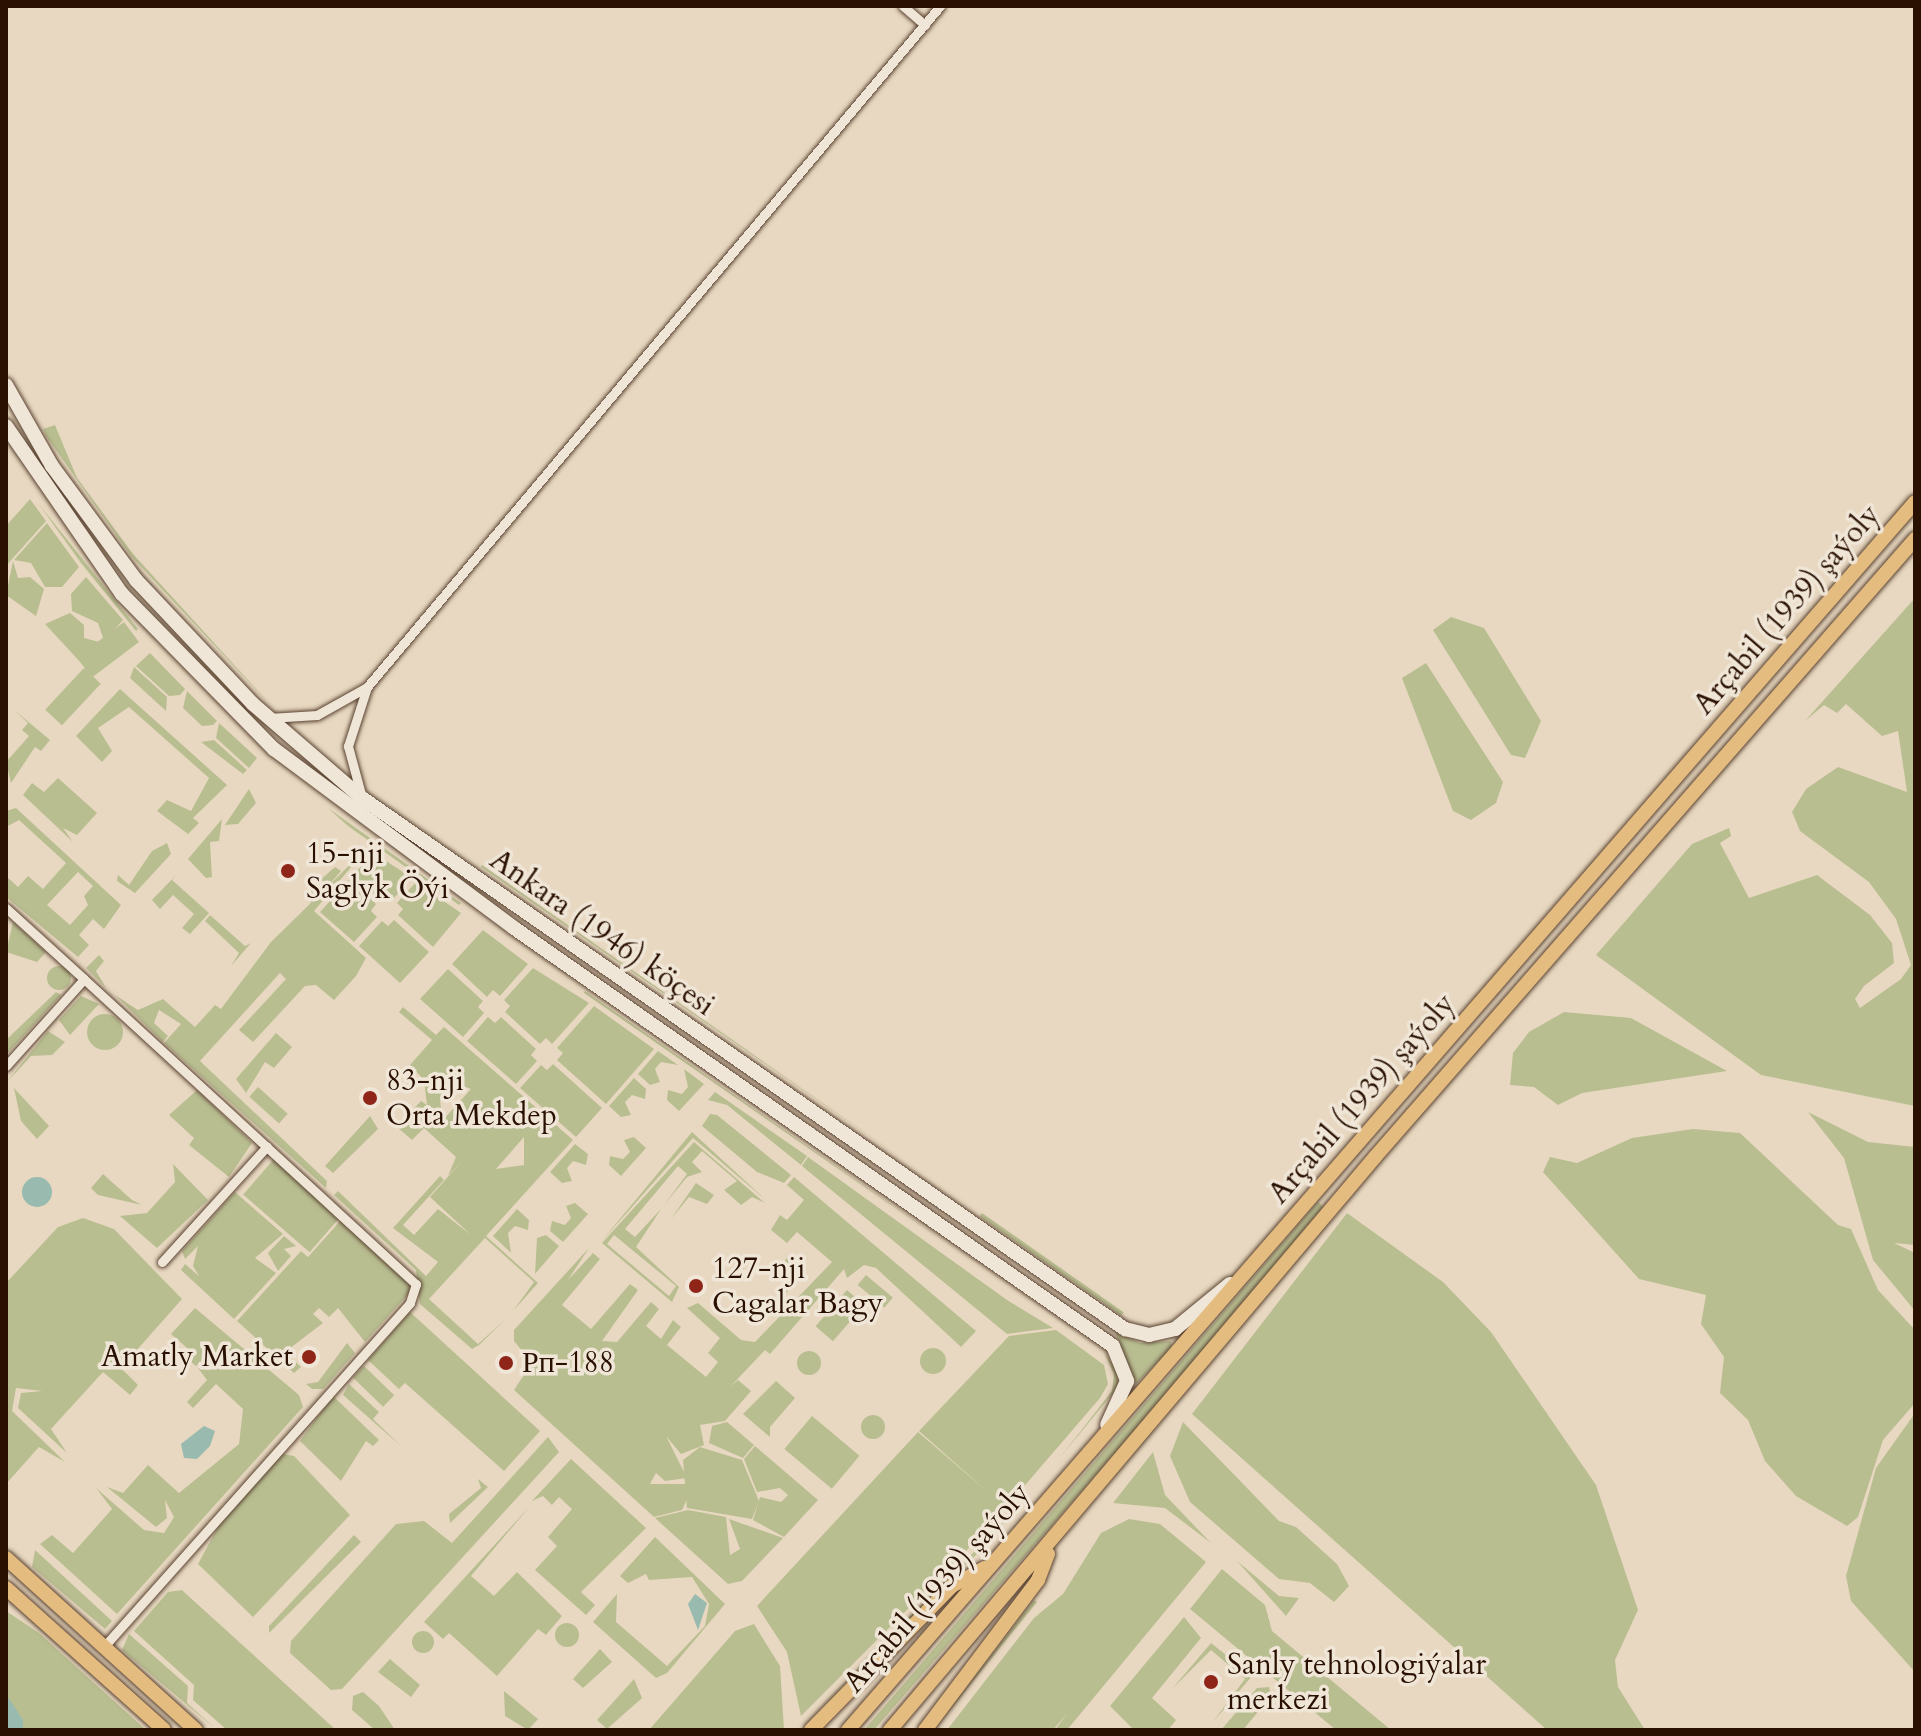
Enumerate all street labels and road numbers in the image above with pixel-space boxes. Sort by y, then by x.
street label: Arçabil (1939) şaýoly [1686,498,1888,722]
street label: Ankara (1946) köçesi [483,842,721,1024]
street label: Arçabil (1939) şaýoly [1261,987,1463,1211]
street label: Arçabil (1939) şaýoly [836,1476,1038,1700]

